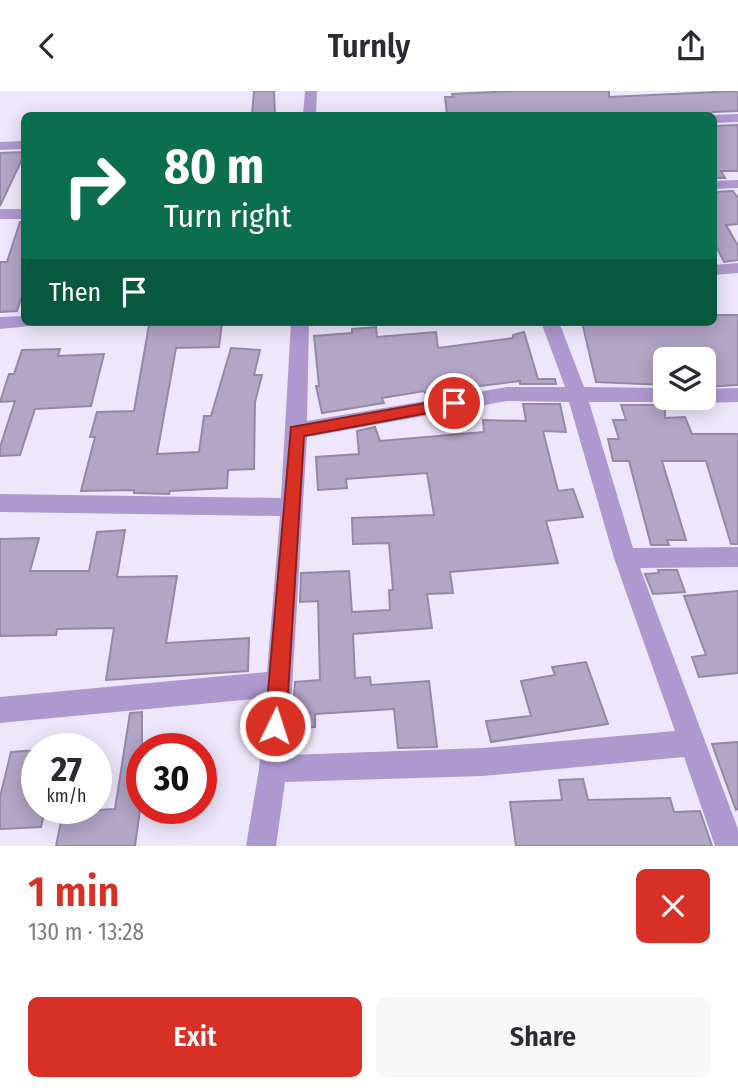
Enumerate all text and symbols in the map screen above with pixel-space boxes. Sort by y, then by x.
icon: back [28,27,66,65]
text: Turnly [328,27,410,65]
icon: share [672,27,710,65]
text: 80 m [164,137,264,196]
icon: right [49,140,140,231]
text: Turn right [164,197,291,235]
icon: arrive [115,273,153,311]
text: Then [49,277,101,308]
map controls [653,347,716,410]
button: layers [653,347,716,410]
pin [424,373,484,433]
icon: arrive [435,384,473,422]
position arrow [238,689,312,763]
speed limit sign: 30 [126,733,217,824]
text: 27 [51,748,82,790]
text: km/h [46,785,87,807]
text: 1 min [28,867,119,917]
button: close [636,869,710,943]
text: 130 m · 13:28 [28,918,144,946]
button: Exit [28,997,362,1077]
button: Share [376,997,710,1077]

